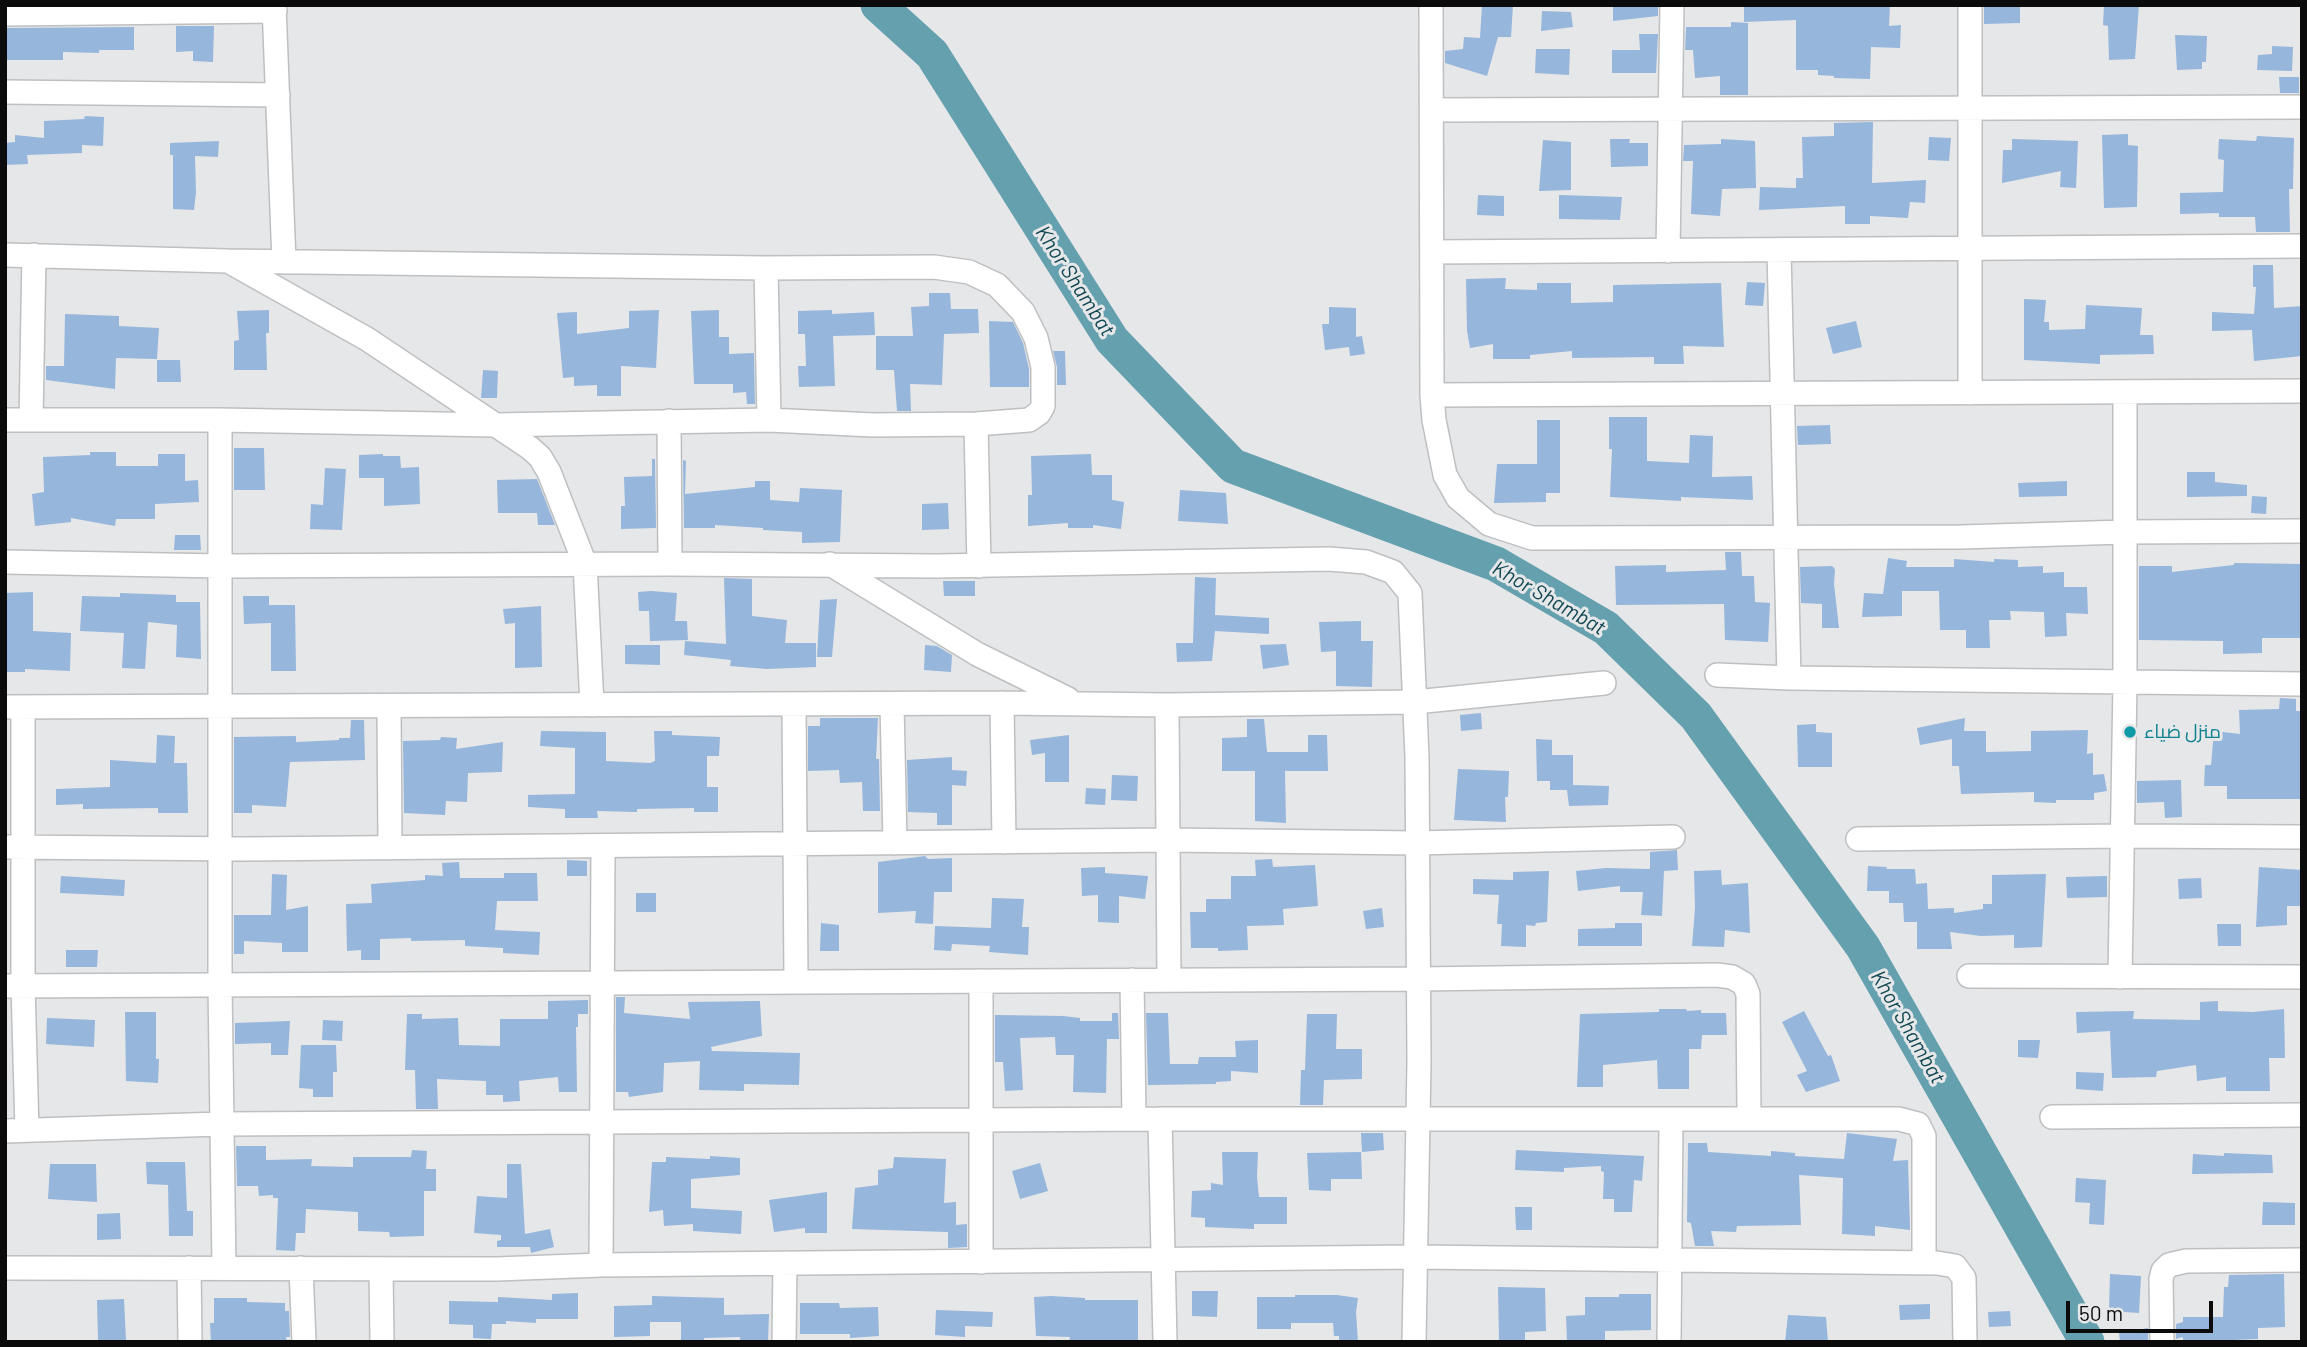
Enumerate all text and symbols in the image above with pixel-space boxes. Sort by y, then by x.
water label: Khor Shambat [1030,221,1120,341]
water label: Khor Shambat [1488,556,1610,640]
place label: منزل ضياء [2144,721,2221,743]
marker: منزل ضياء [2122,724,2138,740]
water label: Khor Shambat [1866,966,1950,1088]
scale bar [2069,1288,2216,1332]
text: 50 m [2079,1300,2123,1325]

